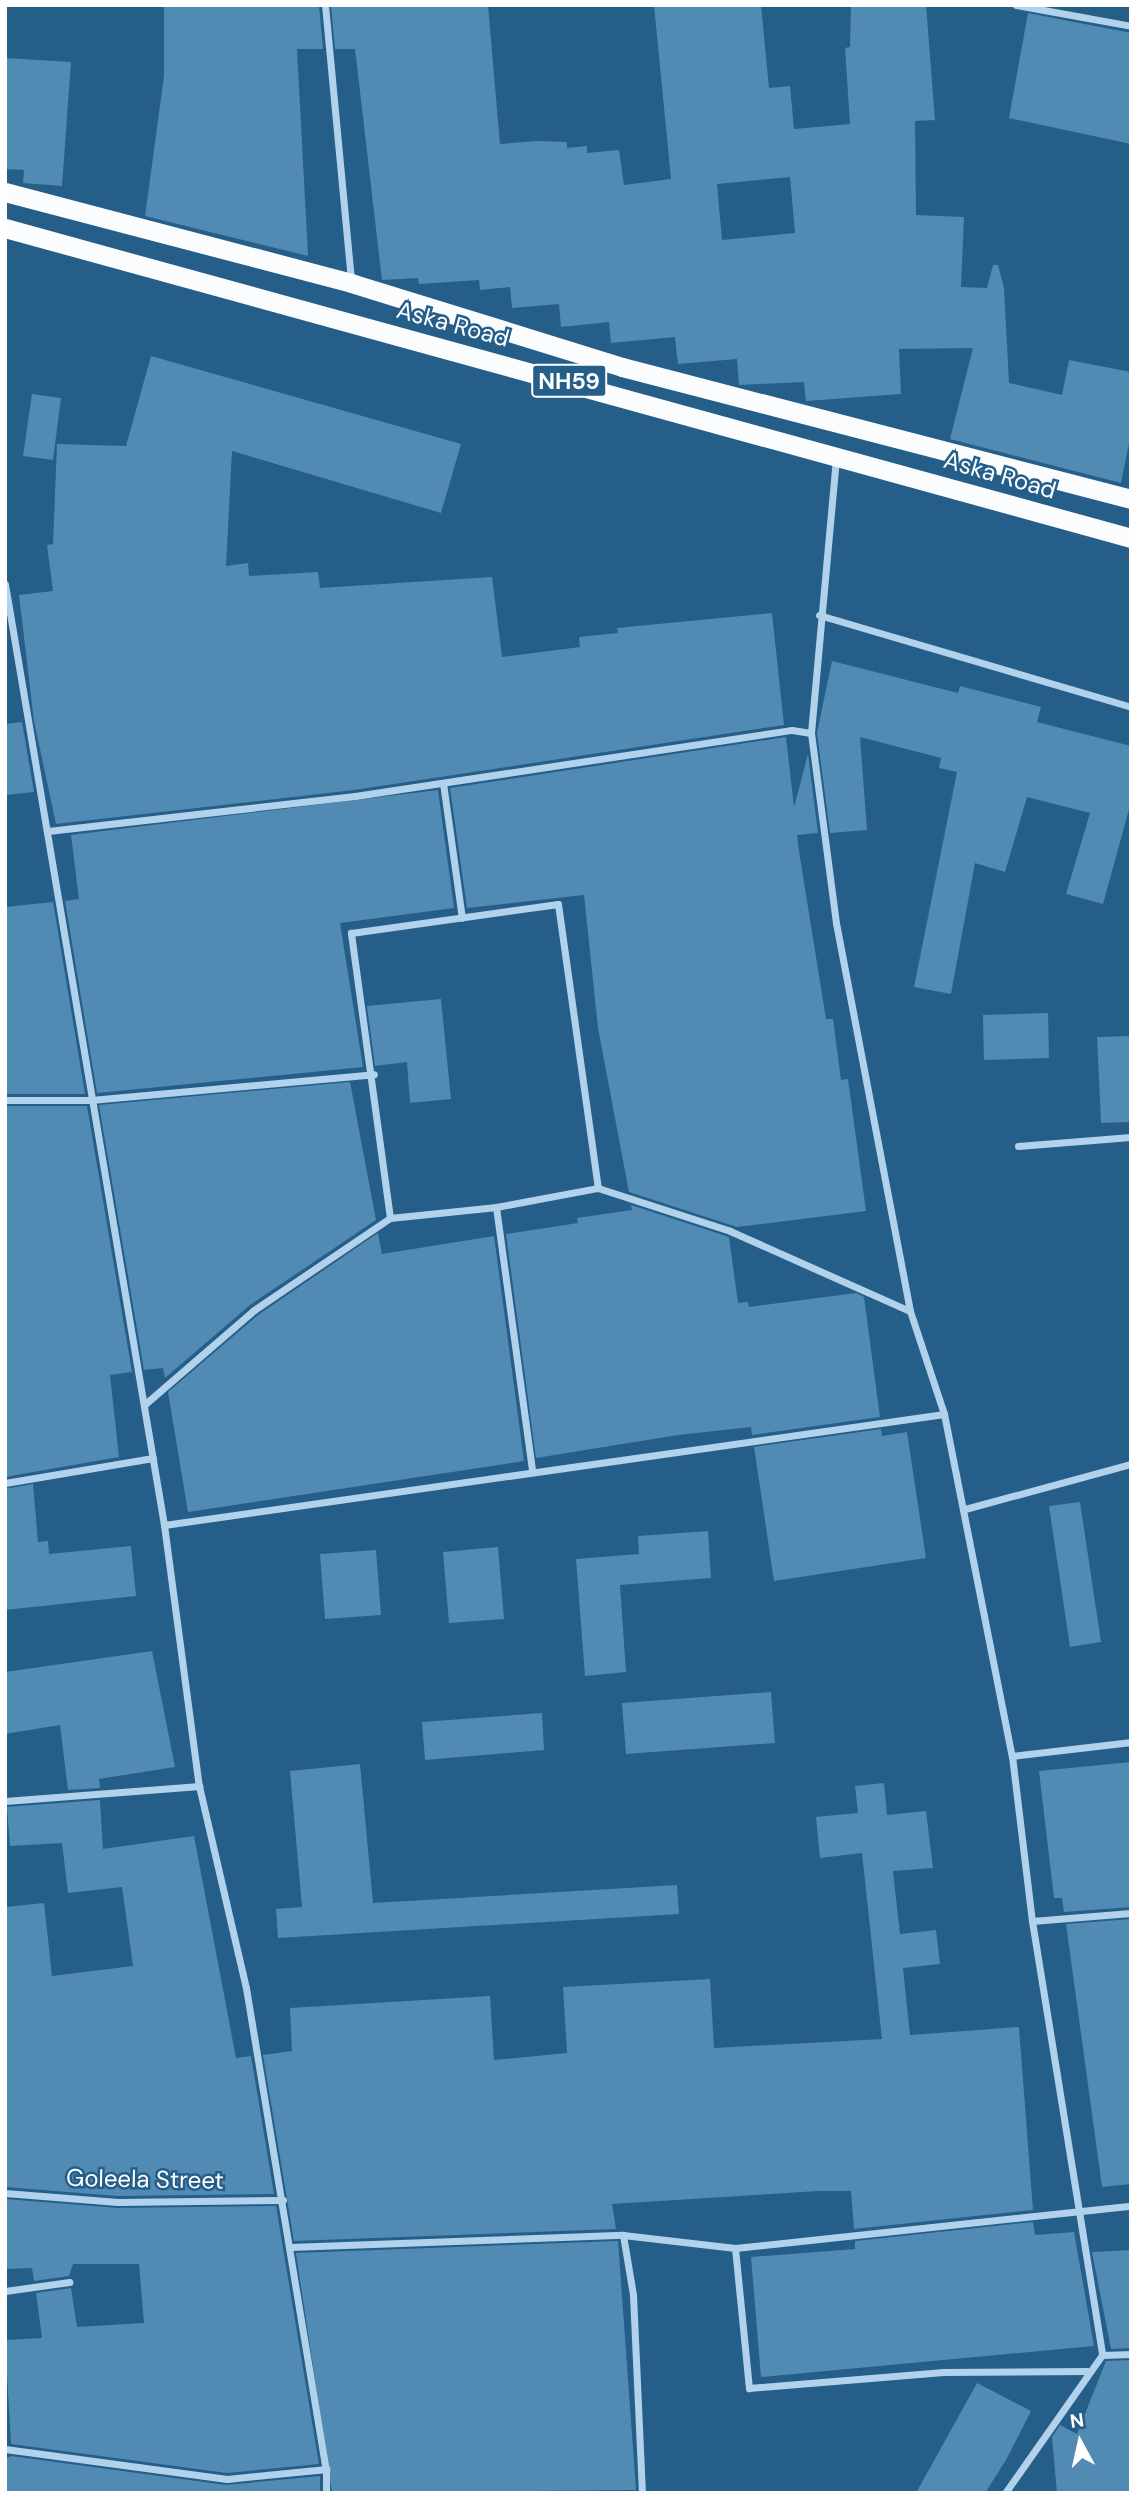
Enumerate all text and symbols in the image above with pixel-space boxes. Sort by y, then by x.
street label: Aska Road [394,295,512,353]
road number: NH59 [530,362,608,400]
street label: Aska Road [941,445,1059,505]
street label: Goleela Street [66,2163,224,2195]
north arrow [1045,2407,1115,2477]
text: N [1068,2407,1086,2434]

